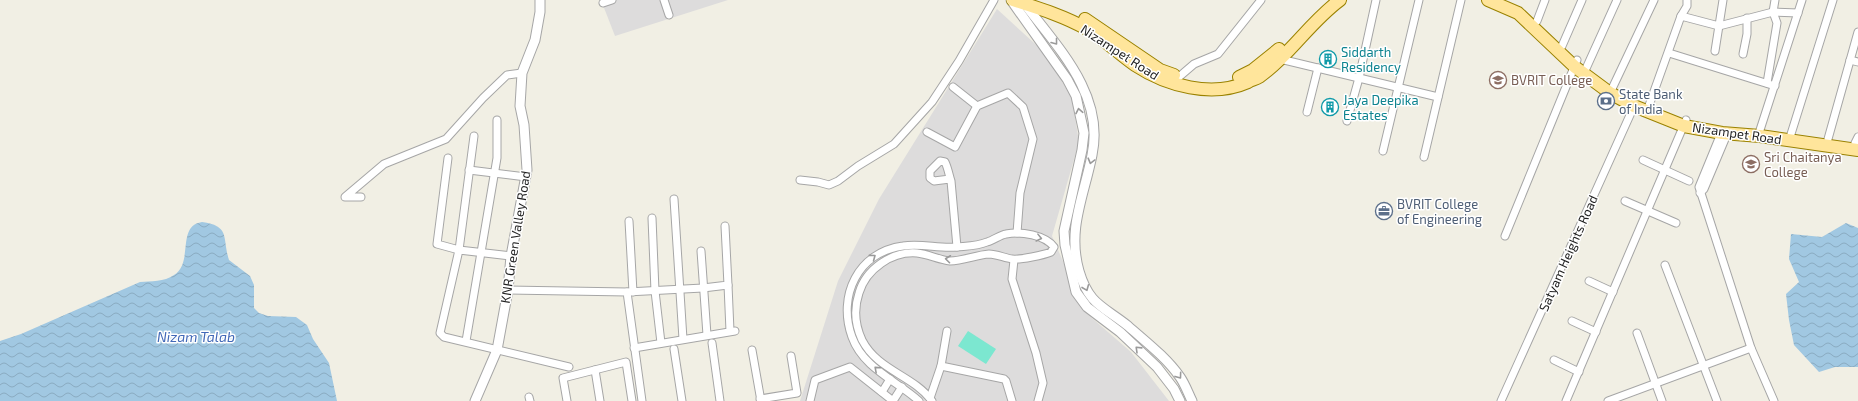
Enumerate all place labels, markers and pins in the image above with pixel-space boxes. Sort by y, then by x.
place label: Siddarth Residency [1341,44,1401,75]
building icon: Siddarth Residency [1318,49,1338,69]
school or university icon: BVRIT College [1488,70,1508,90]
place label: BVRIT College [1511,72,1592,88]
place label: State Bank of India [1619,86,1683,117]
bank icon: State Bank of India [1596,91,1616,111]
place label: Jaya Deepika Estates [1343,92,1419,123]
building icon: Jaya Deepika Estates [1320,97,1340,117]
place label: Sri Chaitanya College [1764,149,1842,180]
school or university icon: Sri Chaitanya College [1741,154,1761,174]
place label: BVRIT College of Engineering [1397,196,1482,227]
office icon: BVRIT College of Engineering [1374,201,1394,221]

